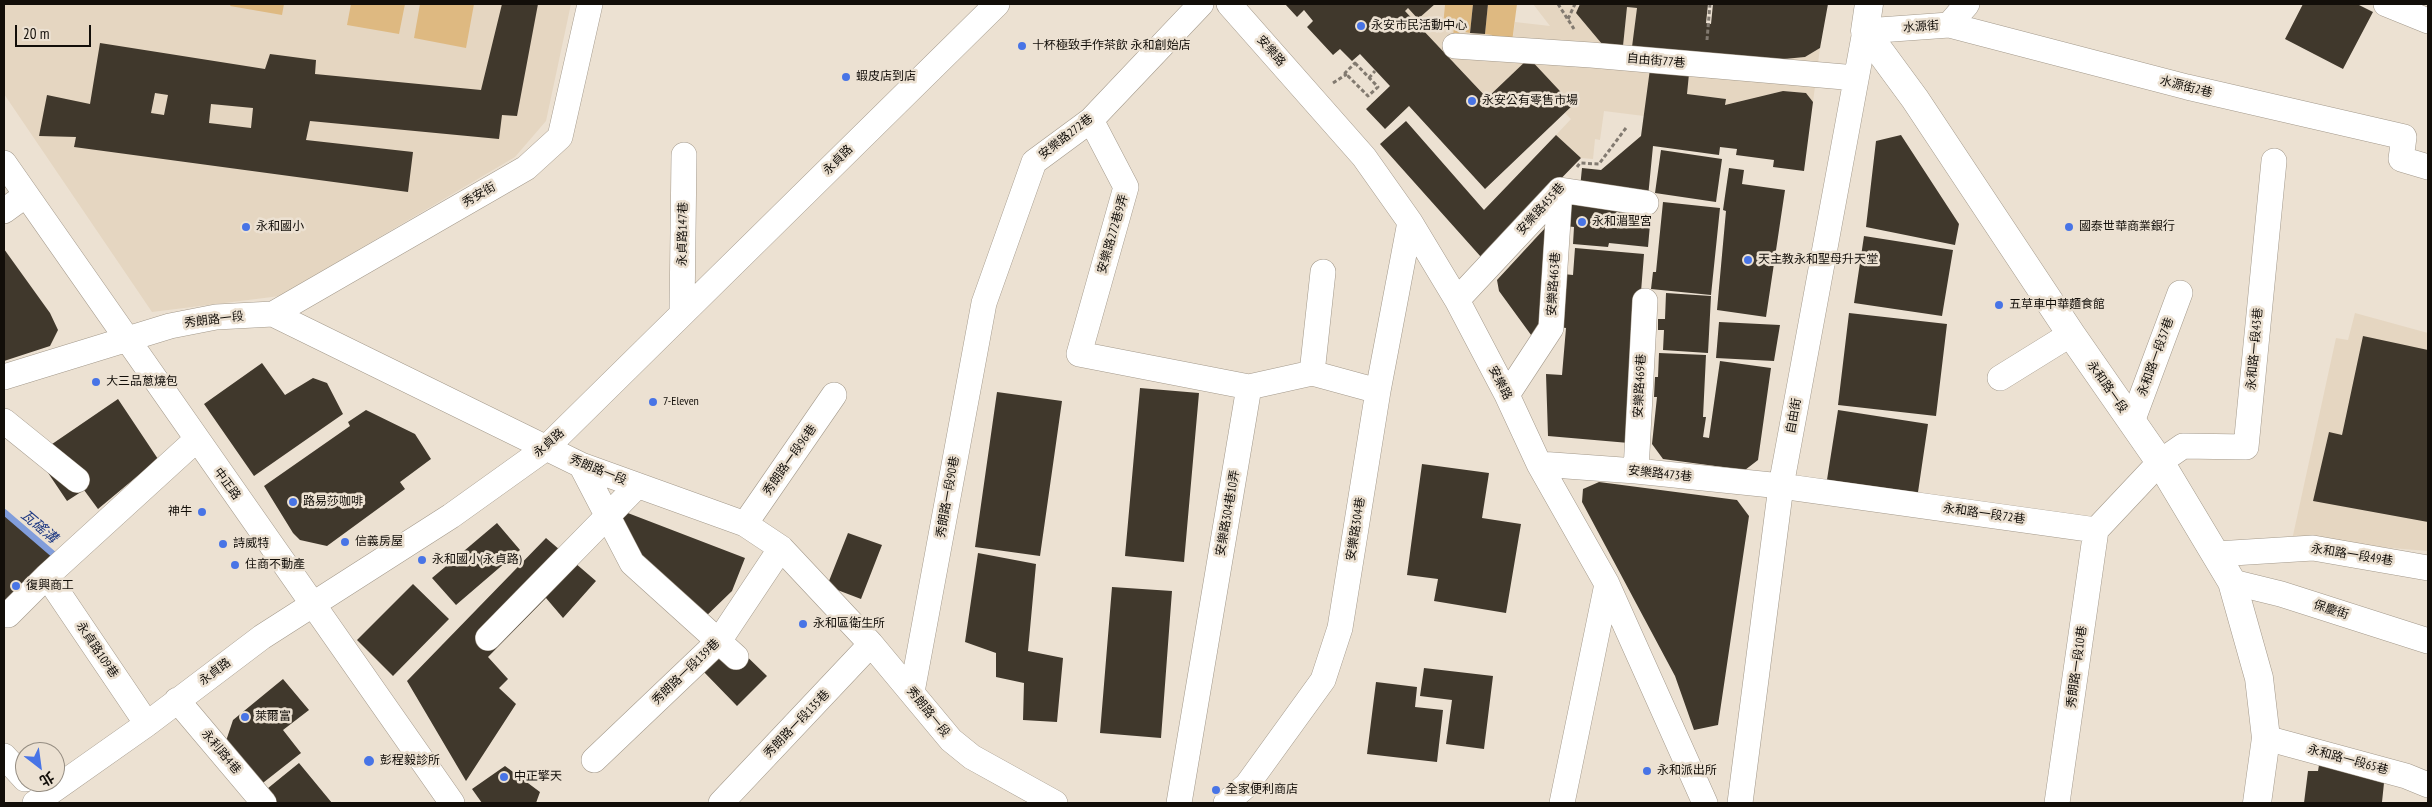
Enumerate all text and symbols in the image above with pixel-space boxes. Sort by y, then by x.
scale bar [18,15,94,47]
place label: 永安市民活動中心 [1371,19,1467,33]
street label: 水源街 [1903,19,1939,35]
marker: 永安市民活動中心 [1355,20,1367,32]
text: 20 m [23,24,49,43]
street label: 安樂路 [1254,33,1288,69]
place label: 十杯極致手作茶飲 永和創始店 [1032,39,1191,53]
marker: 十杯極致手作茶飲 永和創始店 [1016,40,1028,52]
street label: 自由街77巷 [1626,51,1686,71]
place label: 蝦皮店到店 [856,70,916,84]
marker: 蝦皮店到店 [840,71,852,83]
street label: 水源街2巷 [2158,74,2214,100]
place label: 永安公有零售市場 [1482,94,1578,108]
marker: 永安公有零售市場 [1466,95,1478,107]
street label: 安樂路272巷 [1036,112,1096,162]
street label: 永貞路 [820,142,856,178]
street label: 秀安街 [460,180,498,210]
street label: 安樂路455巷 [1514,180,1568,238]
street label: 安樂路272巷9弄 [1095,193,1131,275]
street label: 永貞路147巷 [675,202,691,266]
place label: 永和湄聖宮 [1592,215,1652,229]
marker: 永和湄聖宮 [1576,216,1588,228]
place label: 永和國小 [256,220,304,234]
place label: 國泰世華商業銀行 [2079,220,2175,234]
marker: 永和國小 [240,221,252,233]
marker: 國泰世華商業銀行 [2063,221,2075,233]
street label: 安樂路463巷 [1545,251,1563,317]
place label: 天主教永和聖母升天堂 [1758,253,1878,267]
marker: 天主教永和聖母升天堂 [1742,254,1754,266]
place label: 五草車中華麵食館 [2009,298,2105,312]
marker: 五草車中華麵食館 [1993,299,2005,311]
street label: 永和路一段43巷 [2244,307,2266,391]
street label: 秀朗路一段 [183,309,245,331]
street label: 永和路一段37巷 [2135,316,2177,398]
street label: 安樂路469巷 [1631,354,1649,418]
street label: 永和路一段 [2084,358,2130,416]
street label: 安樂路 [1485,364,1515,402]
place label: 大三品蔥燒包 [106,375,178,389]
marker: 大三品蔥燒包 [90,376,102,388]
place label: 7-Eleven [663,395,699,409]
marker: 7-Eleven [647,396,659,408]
street label: 自由街 [1784,397,1804,435]
street label: 秀朗路一段96巷 [760,422,820,498]
street label: 永貞路 [531,426,567,460]
street label: 秀朗路一段 [567,452,629,488]
street label: 秀朗路一段90巷 [934,455,962,539]
street label: 安樂路473巷 [1627,463,1693,485]
street label: 中正路 [211,465,243,503]
street label: 安樂路304巷10弄 [1213,469,1243,557]
place label: 路易莎咖啡 [303,495,363,509]
marker: 路易莎咖啡 [287,496,299,508]
street label: 安樂路304巷 [1344,496,1368,562]
street label: 永和路一段72巷 [1942,501,2026,527]
place label: 神牛 [168,505,192,519]
marker: 神牛 [196,506,208,518]
water label: 瓦磘溝 [18,507,60,547]
place label: 信義房屋 [355,535,403,549]
marker: 信義房屋 [339,536,351,548]
place label: 詩威特 [233,537,269,551]
marker: 詩威特 [217,538,229,550]
street label: 永和路一段49巷 [2310,541,2394,569]
place label: 永和國小(永貞路) [432,553,522,567]
marker: 永和國小(永貞路) [416,554,428,566]
place label: 住商不動產 [245,558,305,572]
marker: 住商不動產 [229,559,241,571]
place label: 復興商工 [26,579,74,593]
marker: 復興商工 [10,580,22,592]
street label: 保慶街 [2312,598,2350,622]
place label: 永和區衛生所 [813,617,885,631]
marker: 永和區衛生所 [797,618,809,630]
street label: 永貞路109巷 [73,619,121,681]
street label: 秀朗路一段10巷 [2064,625,2090,709]
street label: 秀朗路一段139巷 [649,636,723,708]
street label: 永貞路 [196,655,234,689]
street label: 秀朗路一段 [904,684,952,740]
street label: 秀朗路一段135巷 [761,687,833,761]
place label: 萊爾富 [255,710,291,724]
marker: 萊爾富 [239,711,251,723]
street label: 永利路4巷 [198,727,244,777]
north arrow [15,742,65,792]
street label: 永和路一段65巷 [2306,742,2390,778]
marker: 彭程毅診所 [362,754,376,768]
place label: 彭程毅診所 [380,754,440,768]
place label: 永和派出所 [1657,764,1717,778]
marker: 永和派出所 [1641,765,1653,777]
text: 北 [36,768,58,790]
place label: 中正擎天 [514,770,562,784]
marker: 中正擎天 [498,771,510,783]
place label: 全家便利商店 [1226,783,1298,797]
marker: 全家便利商店 [1210,784,1222,796]

